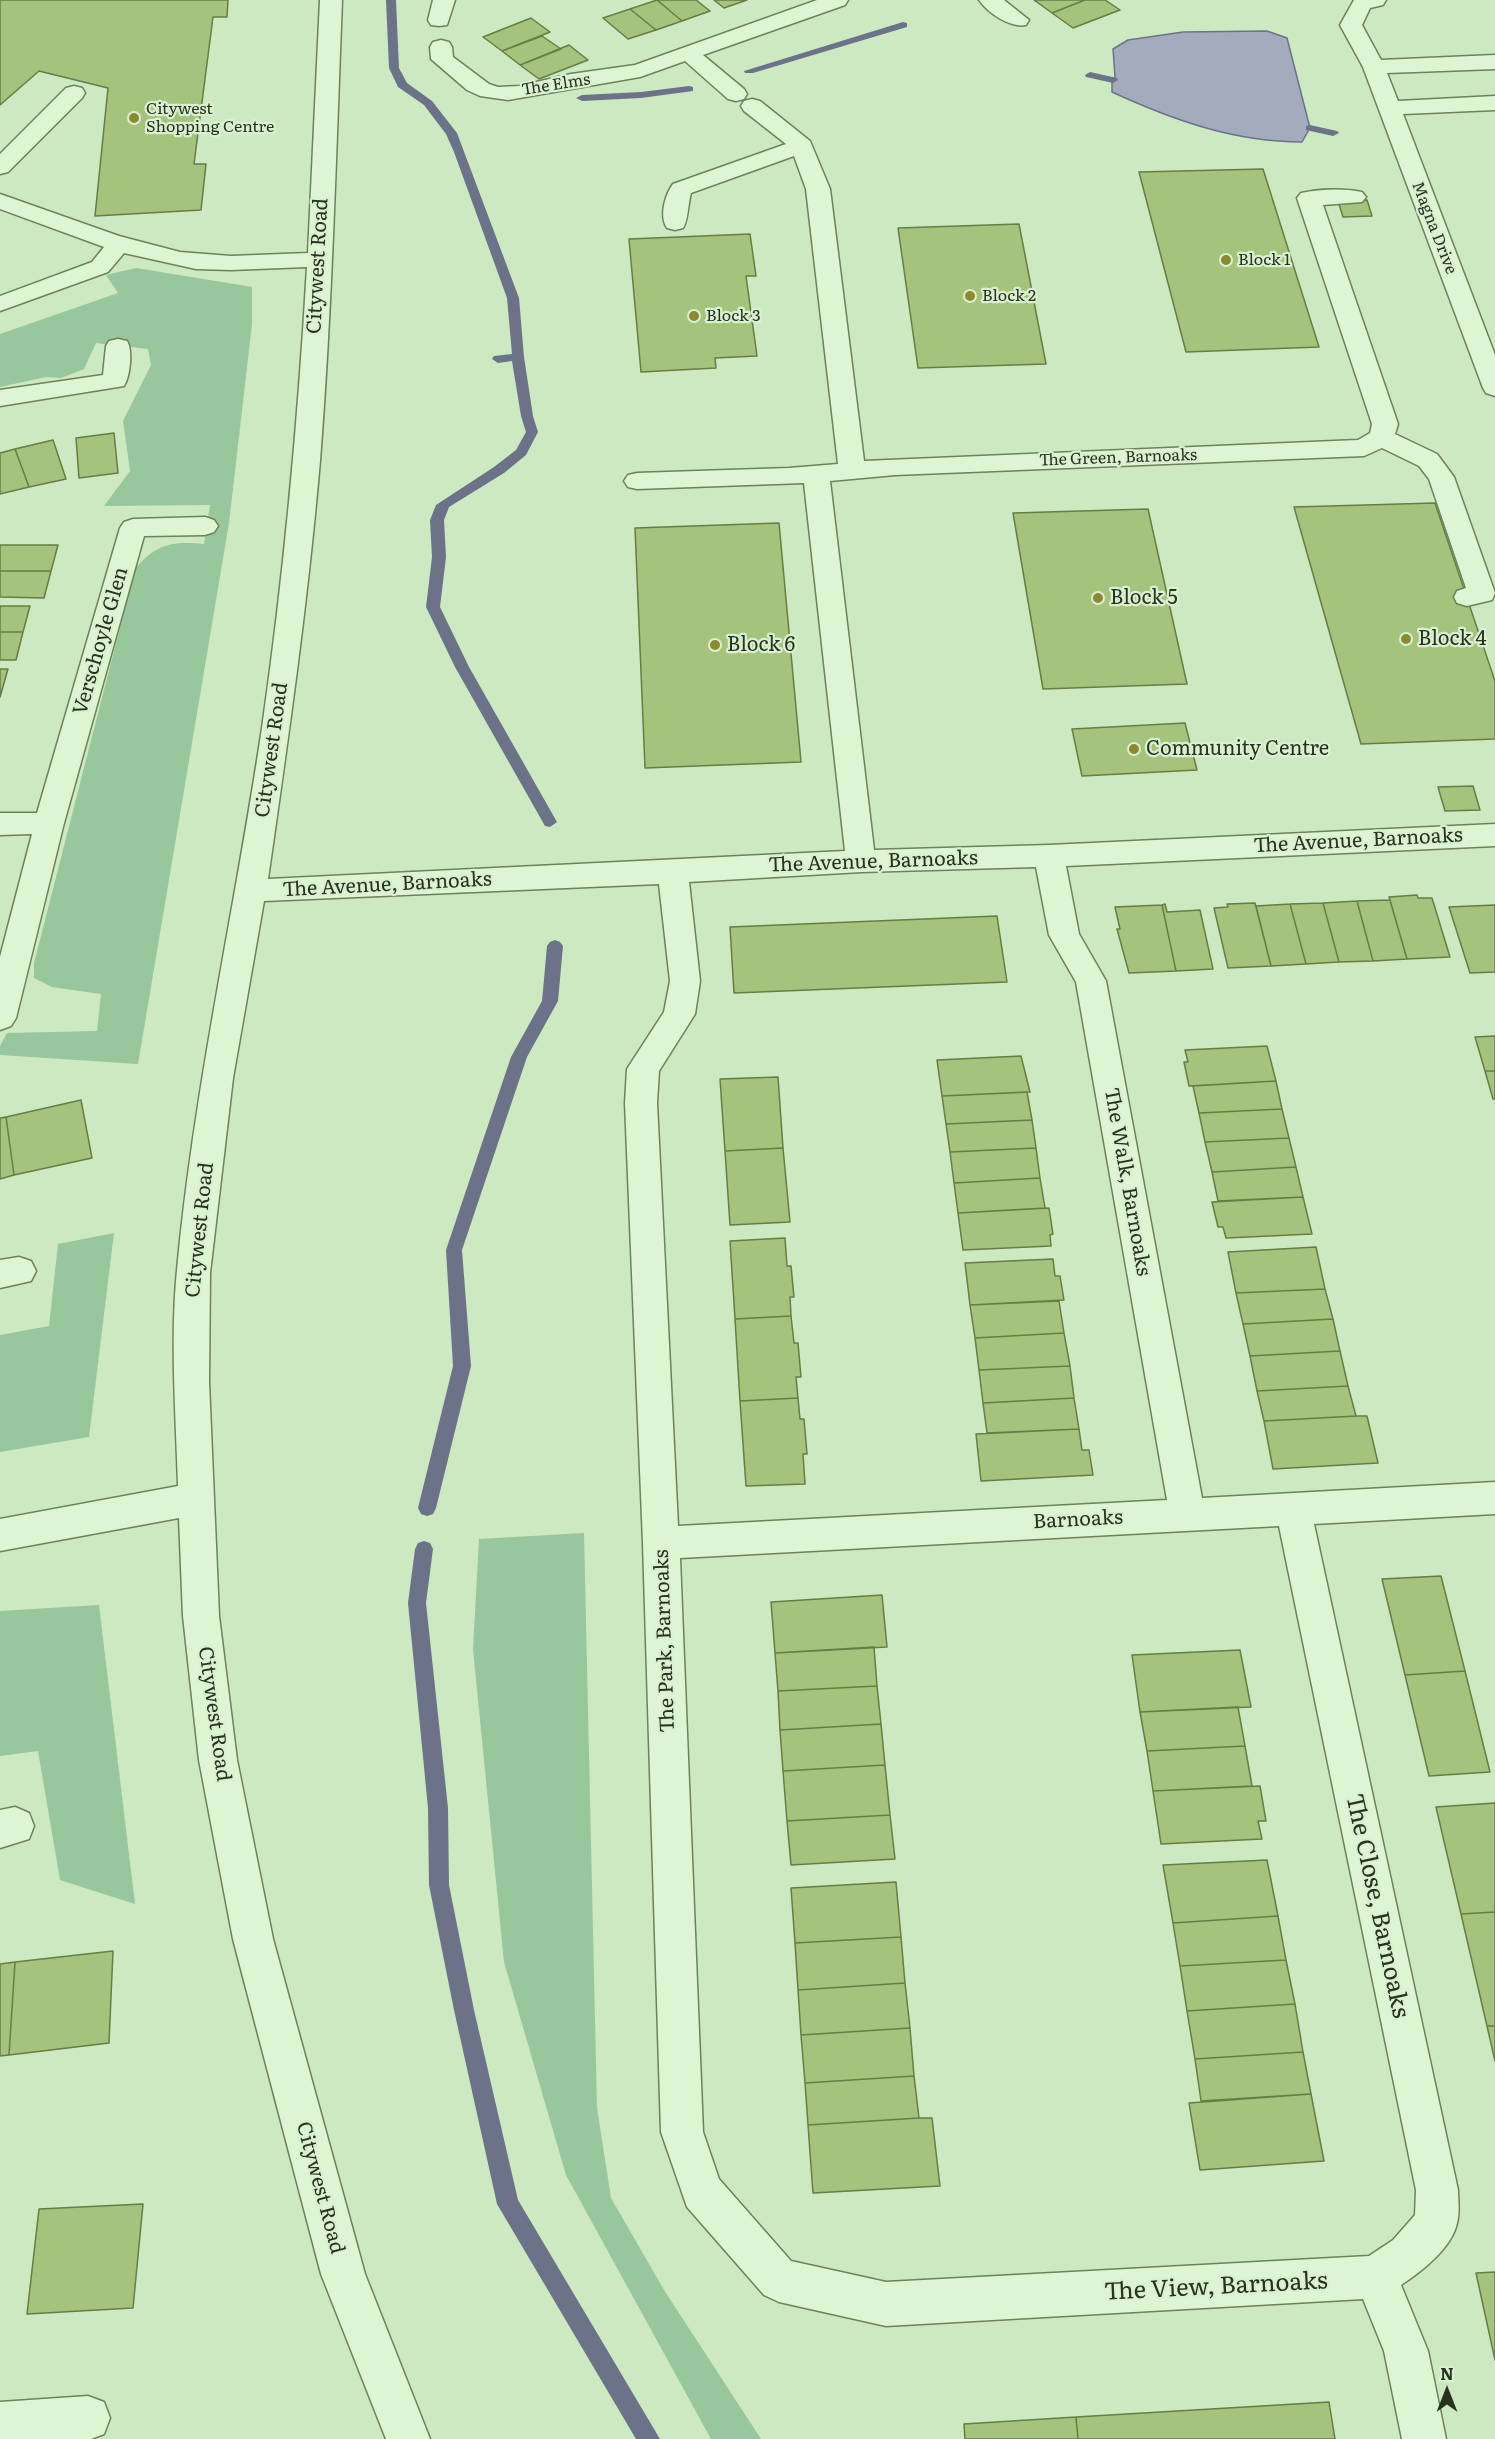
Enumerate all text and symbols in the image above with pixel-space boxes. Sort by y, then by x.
street label: The Elms [520,70,592,100]
place label: Citywest Shopping Centre [146,99,274,137]
marker: Citywest Shopping Centre [127,111,141,125]
street label: Magna Drive [1408,179,1460,277]
street label: Citywest Road [302,197,334,335]
place label: Block 1 [1238,250,1290,270]
marker: Block 1 [1219,253,1233,267]
place label: Block 2 [982,286,1036,306]
marker: Block 2 [963,289,977,303]
place label: Block 3 [706,306,761,326]
marker: Block 3 [687,309,701,323]
street label: The Green, Barnoaks [1039,446,1197,470]
street label: Verschoyle Glen [68,564,134,718]
place label: Block 5 [1110,586,1178,610]
marker: Block 5 [1091,591,1105,605]
place label: Block 4 [1418,627,1486,651]
marker: Block 4 [1399,632,1413,646]
place label: Block 6 [727,633,795,657]
marker: Block 6 [708,638,722,652]
street label: Citywest Road [251,681,293,819]
place label: Community Centre [1146,737,1329,761]
marker: Community Centre [1127,742,1141,756]
street label: The Avenue, Barnoaks [1253,824,1463,858]
street label: The Avenue, Barnoaks [768,846,978,878]
street label: The Avenue, Barnoaks [282,868,492,902]
street label: The Walk, Barnoaks [1099,1086,1155,1278]
street label: Citywest Road [181,1161,219,1299]
street label: Barnoaks [1032,1506,1124,1534]
street label: The Park, Barnoaks [650,1549,680,1733]
street label: Citywest Road [193,1645,235,1783]
street label: The Close, Barnoaks [1339,1791,1415,2021]
street label: Citywest Road [291,2119,349,2257]
street label: The View, Barnoaks [1103,2267,1329,2307]
north arrow [1417,2361,1477,2421]
text: N [1440,2361,1454,2385]

